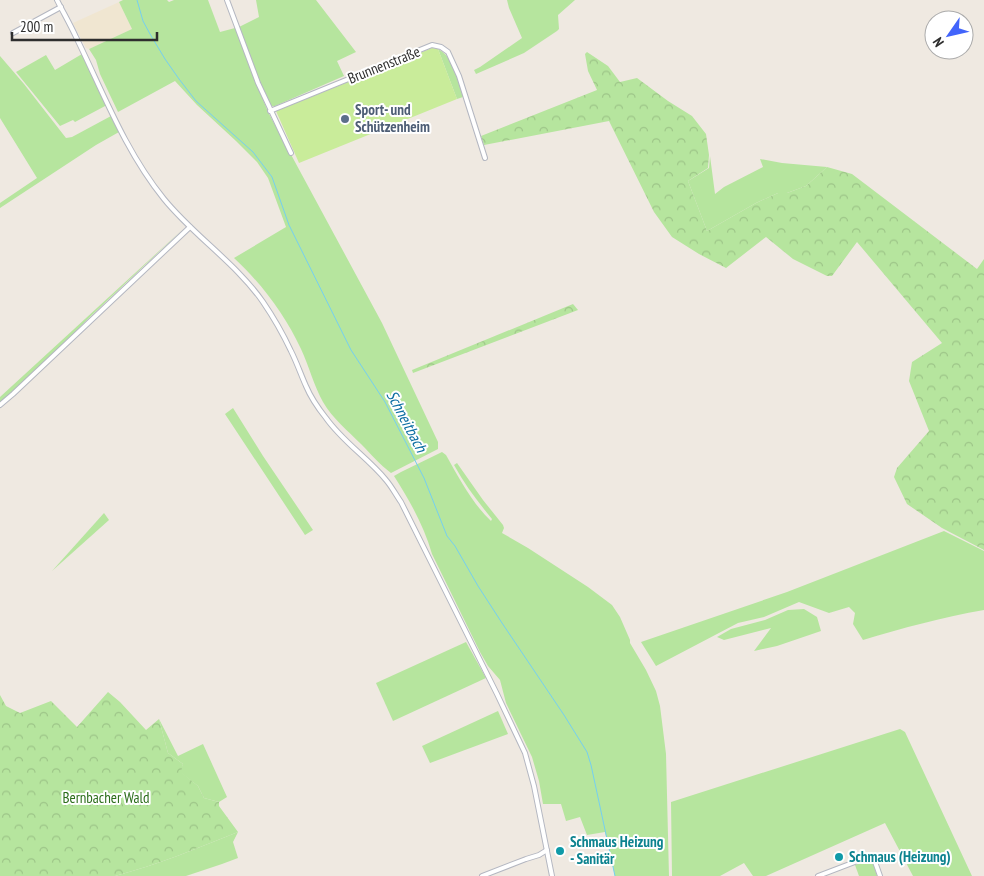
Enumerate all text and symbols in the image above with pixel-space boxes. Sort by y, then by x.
scale bar [12,10,158,42]
north arrow [924,10,974,60]
text: 200 m [20,17,53,36]
text: N [929,34,948,50]
street label: Brunnenstraße [345,41,423,88]
place label: Sport- und Schützenheim [355,100,430,136]
marker: Sport- und Schützenheim [339,113,351,125]
water label: Schneitbach [382,387,432,456]
park label: Bernbacher Wald [62,788,150,807]
place label: Schmaus Heizung - Sanitär [570,832,664,868]
marker: Schmaus Heizung - Sanitär [554,845,566,857]
place label: Schmaus (Heizung) [849,847,951,866]
marker: Schmaus (Heizung) [833,851,845,863]

